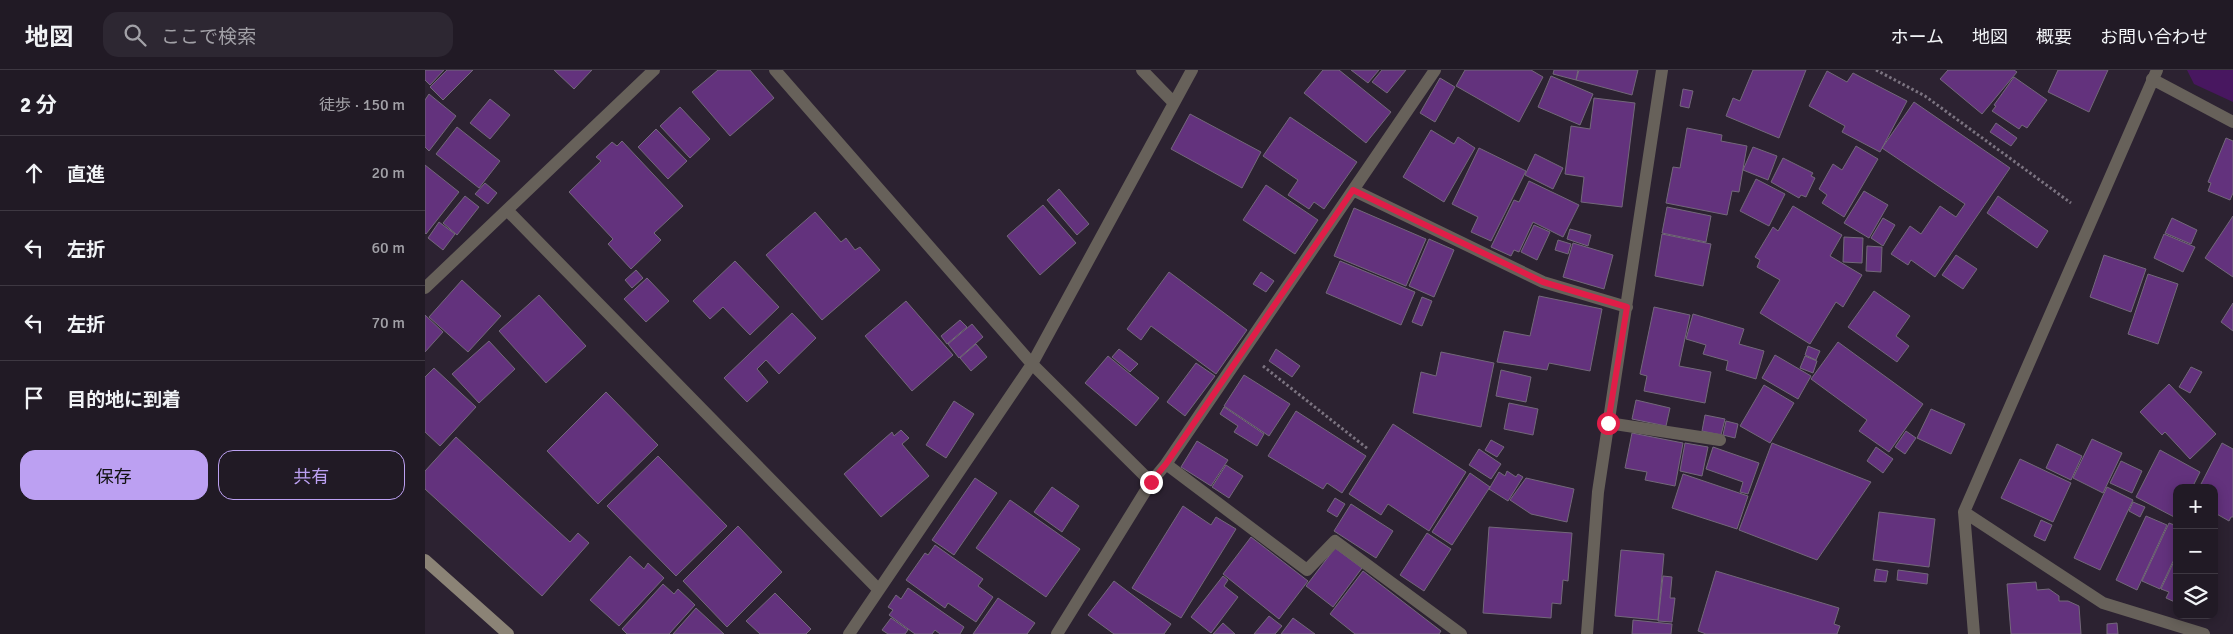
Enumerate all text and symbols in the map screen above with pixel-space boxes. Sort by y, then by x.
search box [103,12,453,57]
icon: search [121,21,149,49]
text: 地図 [25,22,73,52]
text: ここで検索 [161,25,256,49]
text: ホーム [1891,26,1944,48]
text: 地図 [1972,26,2008,48]
text: 概要 [2036,26,2072,48]
text: お問い合わせ [2100,26,2208,48]
text: 2 分 [20,92,57,118]
text: 徒歩 · 150 m [319,95,405,115]
icon: ahead [20,159,48,187]
text: 直進 [67,163,105,187]
text: 20 m [371,163,405,183]
icon: left [20,234,48,262]
text: 左折 [67,238,105,262]
text: 60 m [371,238,405,258]
icon: left [20,309,48,337]
text: 左折 [67,313,105,337]
text: 70 m [371,313,405,333]
icon: arrive [20,384,48,412]
text: 目的地に到着 [67,388,181,412]
route start [1597,412,1620,435]
button: 保存 [20,450,208,500]
button: 共有 [218,450,405,500]
route end [1140,471,1163,494]
map controls [2173,484,2218,619]
button: + [2173,484,2218,529]
button: − [2173,529,2218,574]
button: layers [2173,574,2218,619]

